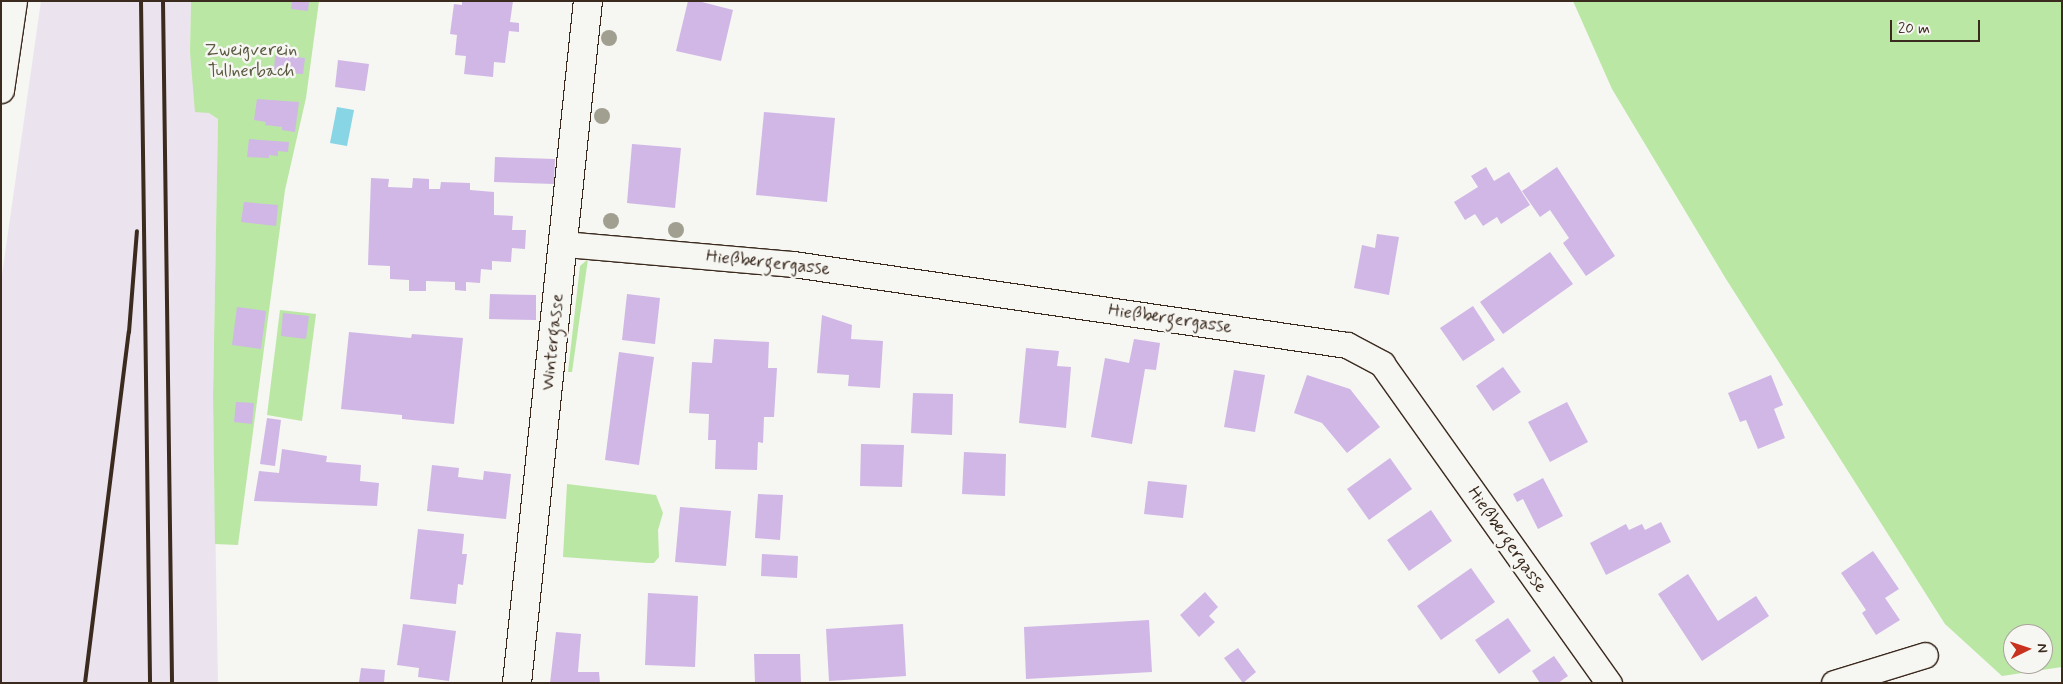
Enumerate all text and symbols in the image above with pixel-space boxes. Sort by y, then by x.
scale bar [1893,10,1983,42]
text: 20 m [1898,19,1930,39]
park label: Zweigverein Tullnerbach [205,40,297,82]
street label: Hießbergergasse [705,246,831,280]
street label: Wintergasse [537,292,569,392]
street label: Hießbergergasse [1107,300,1233,338]
street label: Hießbergergasse [1462,483,1552,597]
north arrow [2003,624,2053,674]
text: N [2033,643,2051,653]

